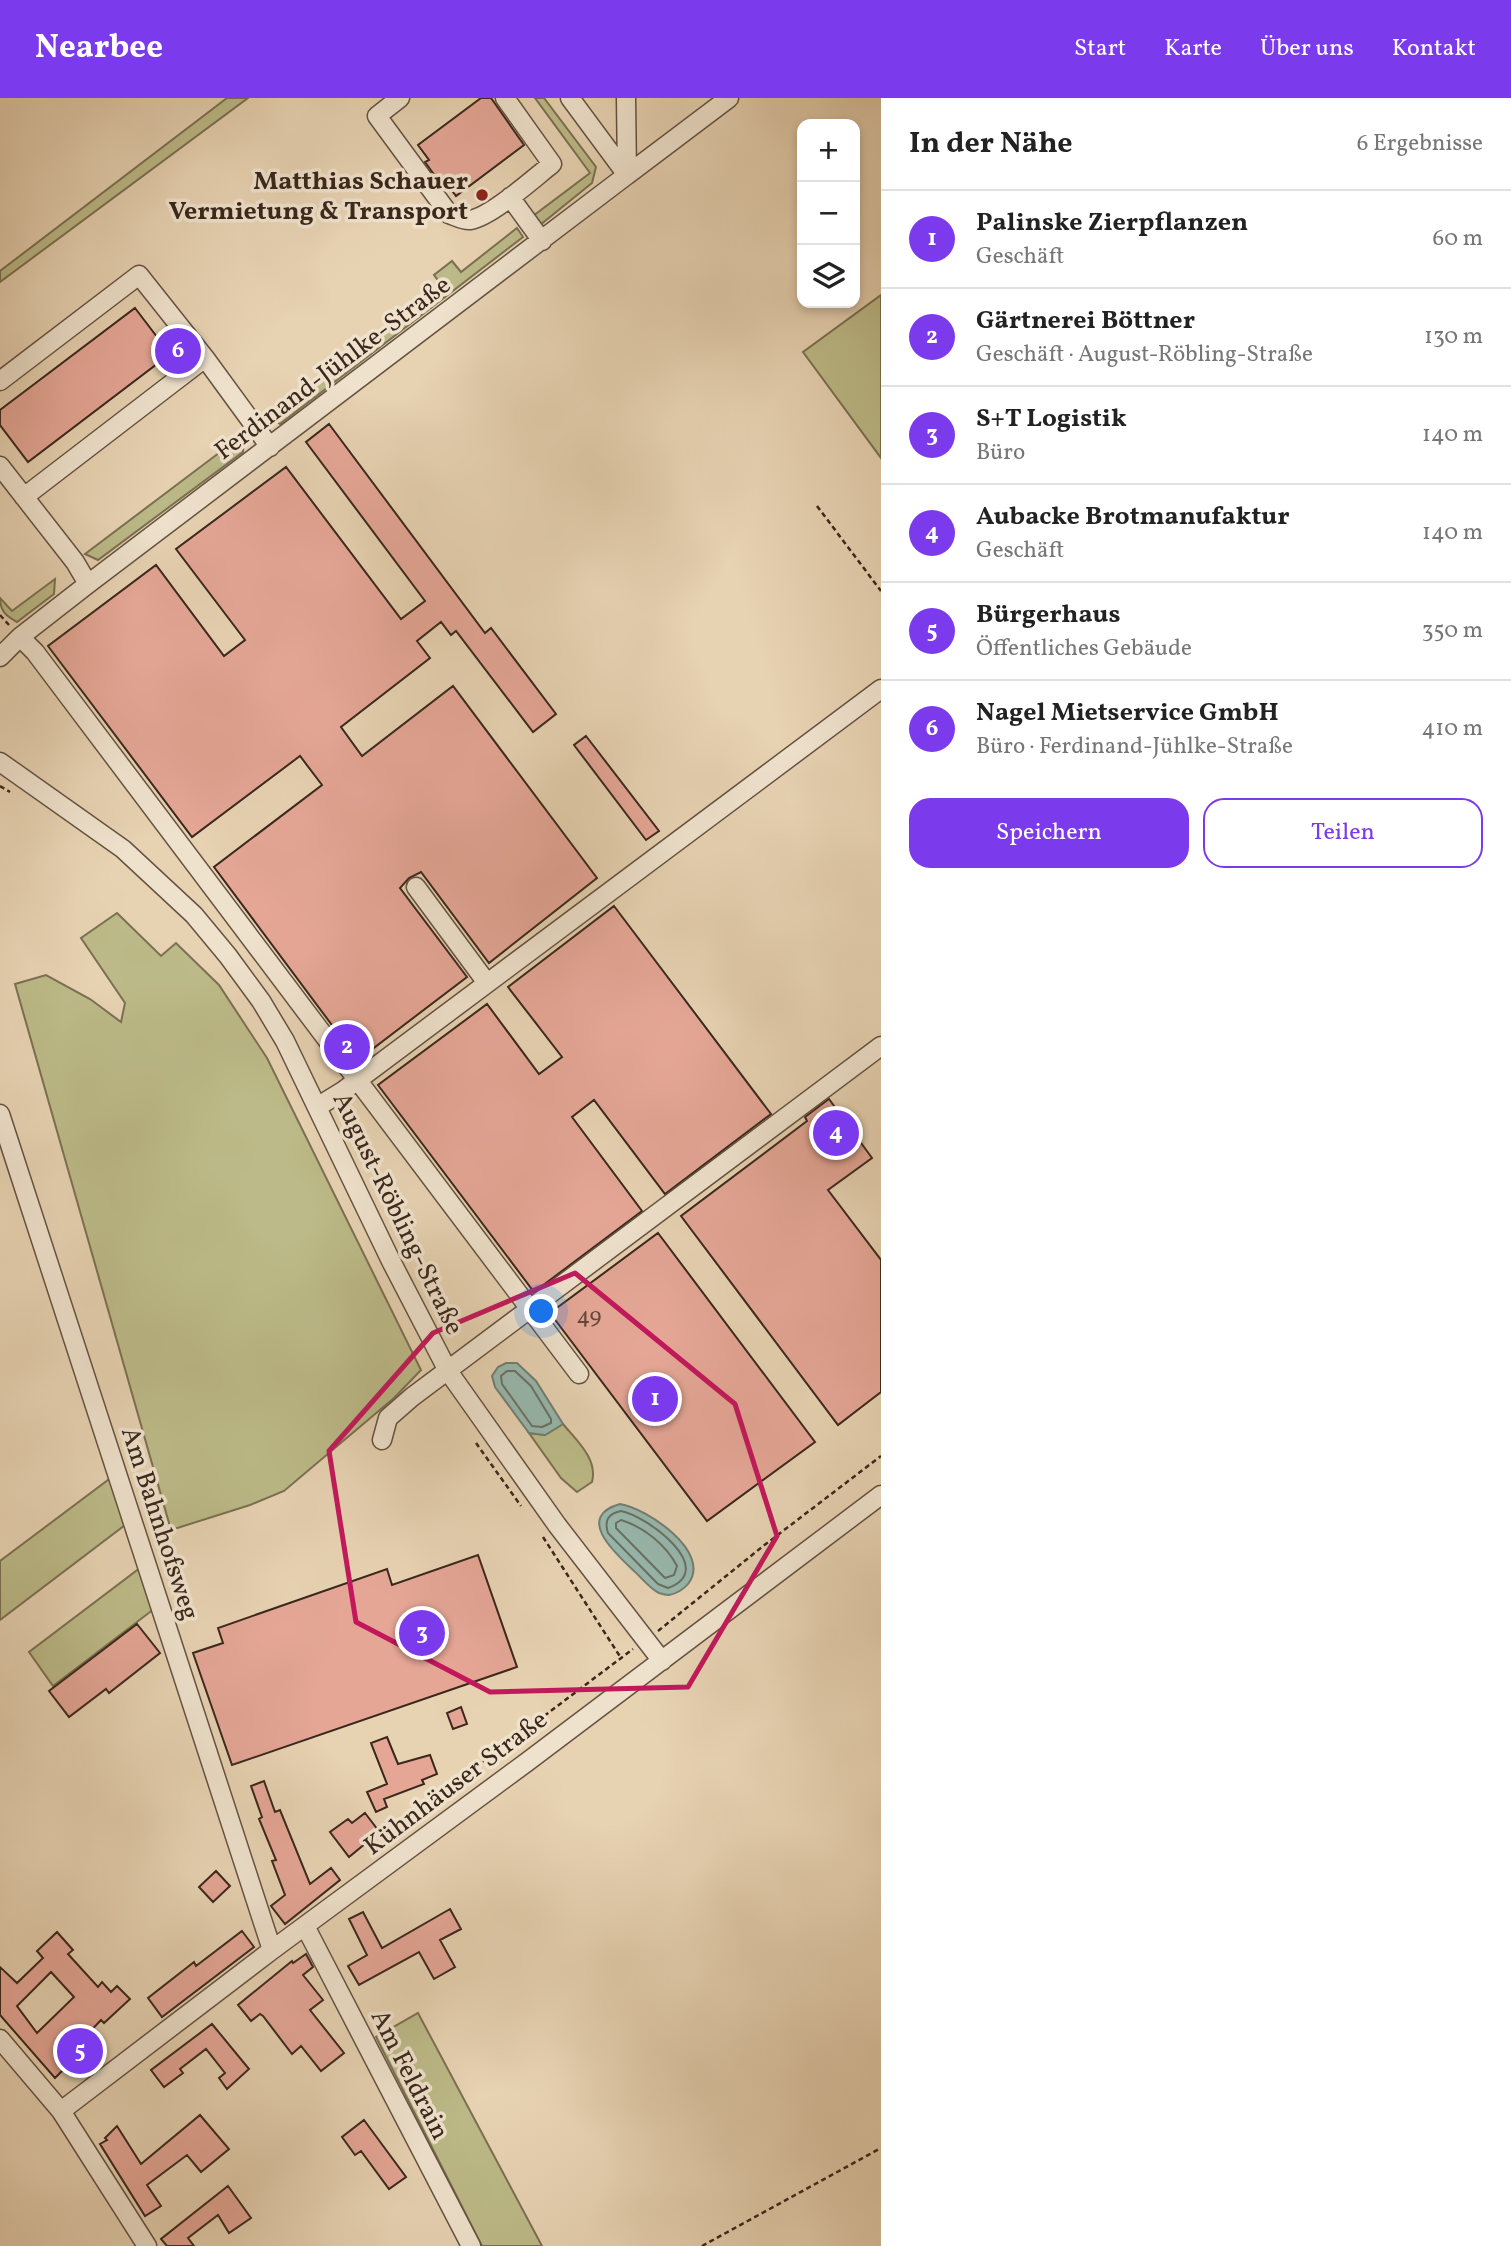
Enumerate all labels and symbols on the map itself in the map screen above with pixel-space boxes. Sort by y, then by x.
place label: Matthias Schauer Vermietung & Transport [168,164,468,230]
marker: Matthias Schauer Vermietung & Transport [474,187,490,203]
street label: Ferdinand-Jühlke-Straße [208,268,459,469]
pin: 6 [155,325,201,377]
pin: 2 [324,1021,370,1073]
street label: August-Röbling-Straße [323,1087,472,1341]
pin: 4 [813,1107,859,1159]
your location [524,1294,558,1328]
house number: 49 [577,1301,602,1333]
pin: 1 [632,1373,678,1425]
street label: Am Bahnhofsweg [111,1422,207,1625]
pin: 3 [399,1607,445,1659]
street label: Kühnhäuser Straße [357,1703,555,1865]
street label: Am Feldrain [361,2004,457,2146]
pin: 5 [57,2025,103,2077]

